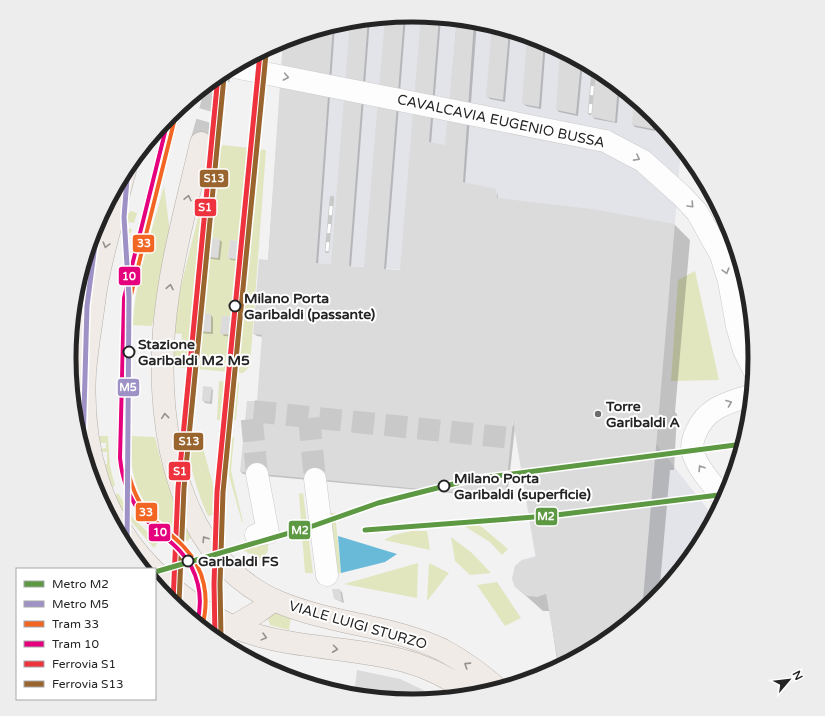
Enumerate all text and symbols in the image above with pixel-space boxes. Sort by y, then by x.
one-way arrow [283,72,289,80]
street label: CAVALCAVIA EUGENIO BUSSA [396,91,606,151]
one-way arrow [632,153,640,161]
line badge: S13 [199,169,229,188]
text: S13 [204,172,224,185]
one-way arrow [184,195,192,201]
line badge: S1 [194,198,217,217]
one-way arrow [686,200,694,208]
text: S1 [198,201,212,214]
line badge: 33 [132,234,155,253]
text: 33 [137,237,151,250]
one-way arrow [102,242,110,248]
line badge: 10 [118,266,141,286]
one-way arrow [721,268,730,275]
text: 10 [122,270,136,283]
one-way arrow [166,284,174,290]
place label: Milano Porta Garibaldi (passante) [244,290,375,323]
marker: Milano Porta Garibaldi (passante) [228,299,242,313]
place label: Stazione Garibaldi M2 M5 [138,336,250,369]
marker: Stazione Garibaldi M2 M5 [122,345,136,359]
line badge: M5 [117,378,140,397]
text: M5 [119,381,137,394]
place label: Torre Garibaldi A [605,398,680,431]
one-way arrow [725,399,732,408]
marker: Torre Garibaldi A [593,409,603,419]
one-way arrow [161,413,170,419]
line badge: S13 [173,432,204,451]
text: S13 [179,435,199,448]
line badge: S1 [168,461,191,481]
text: S1 [173,465,187,478]
one-way arrow [698,465,705,472]
place label: Milano Porta Garibaldi (superficie) [454,470,591,503]
marker: Milano Porta Garibaldi (superficie) [437,479,451,493]
line badge: 33 [135,502,158,522]
text: 33 [139,506,153,519]
line badge: M2 [535,507,558,526]
text: M2 [537,510,555,523]
line badge: M2 [288,520,311,540]
line badge: 10 [148,523,171,542]
text: M2 [291,524,309,537]
text: 10 [153,526,167,539]
one-way arrow [203,536,210,543]
place label: Garibaldi FS [198,553,279,570]
marker: Garibaldi FS [181,554,195,568]
legend [16,568,156,700]
text: Metro M2 [52,577,109,591]
text: Metro M5 [52,597,109,611]
street label: VIALE LUIGI STURZO [287,597,429,653]
text: Tram 33 [52,617,99,631]
one-way arrow [260,632,267,641]
text: Tram 10 [52,637,100,651]
one-way arrow [332,644,338,653]
text: Ferrovia S1 [52,657,116,671]
north arrow [769,660,809,700]
one-way arrow [464,662,471,669]
text: N [790,669,805,682]
text: Ferrovia S13 [52,677,124,691]

